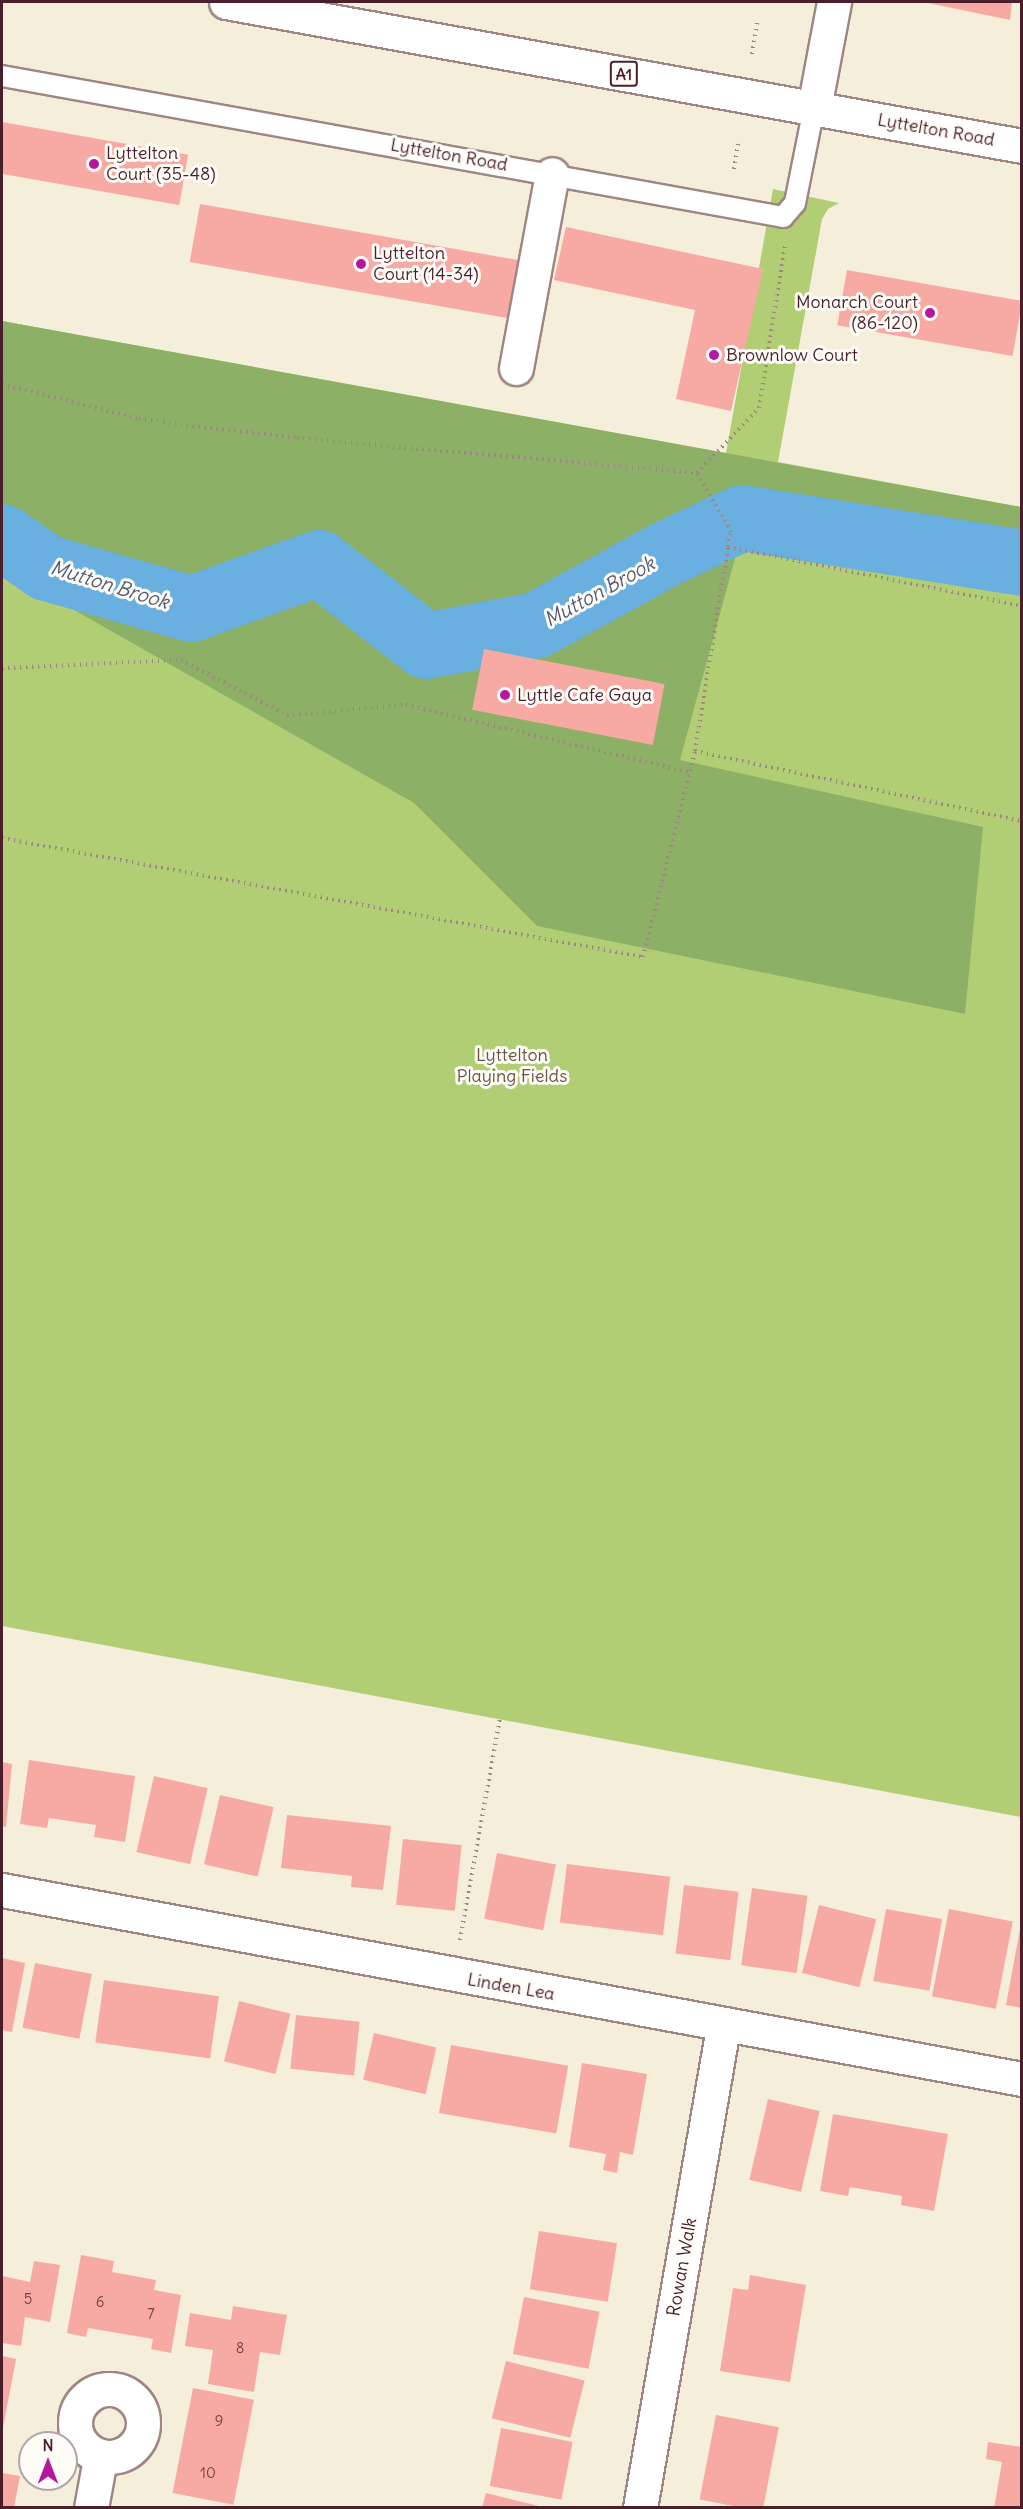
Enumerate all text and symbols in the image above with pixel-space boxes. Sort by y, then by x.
road number: A1 [609,61,639,87]
street label: Lyttelton Road [876,109,996,151]
street label: Lyttelton Road [389,134,509,176]
place label: Lyttelton Court (35-48) [106,143,216,186]
marker: Lyttelton Court (35-48) [87,157,101,171]
place label: Lyttelton Court (14-34) [373,243,479,286]
marker: Lyttelton Court (14-34) [354,257,368,271]
place label: Monarch Court (86-120) [796,292,918,334]
marker: Monarch Court (86-120) [923,306,937,320]
place label: Brownlow Court [726,344,858,366]
marker: Brownlow Court [707,348,721,362]
water label: Mutton Brook [540,551,658,631]
water label: Mutton Brook [48,555,172,613]
place label: Lyttle Cafe Gaya [517,684,652,706]
marker: Lyttle Cafe Gaya [498,688,512,702]
park label: Lyttelton Playing Fields [457,1045,567,1088]
street label: Linden Lea [466,1969,556,2005]
street label: Rowan Walk [663,2216,701,2318]
house number: 5 [24,2290,32,2308]
house number: 6 [96,2293,104,2311]
house number: 7 [147,2305,155,2323]
house number: 8 [236,2339,244,2357]
house number: 9 [215,2412,223,2430]
north arrow [18,2431,78,2491]
text: N [42,2435,54,2455]
house number: 10 [200,2464,216,2482]

